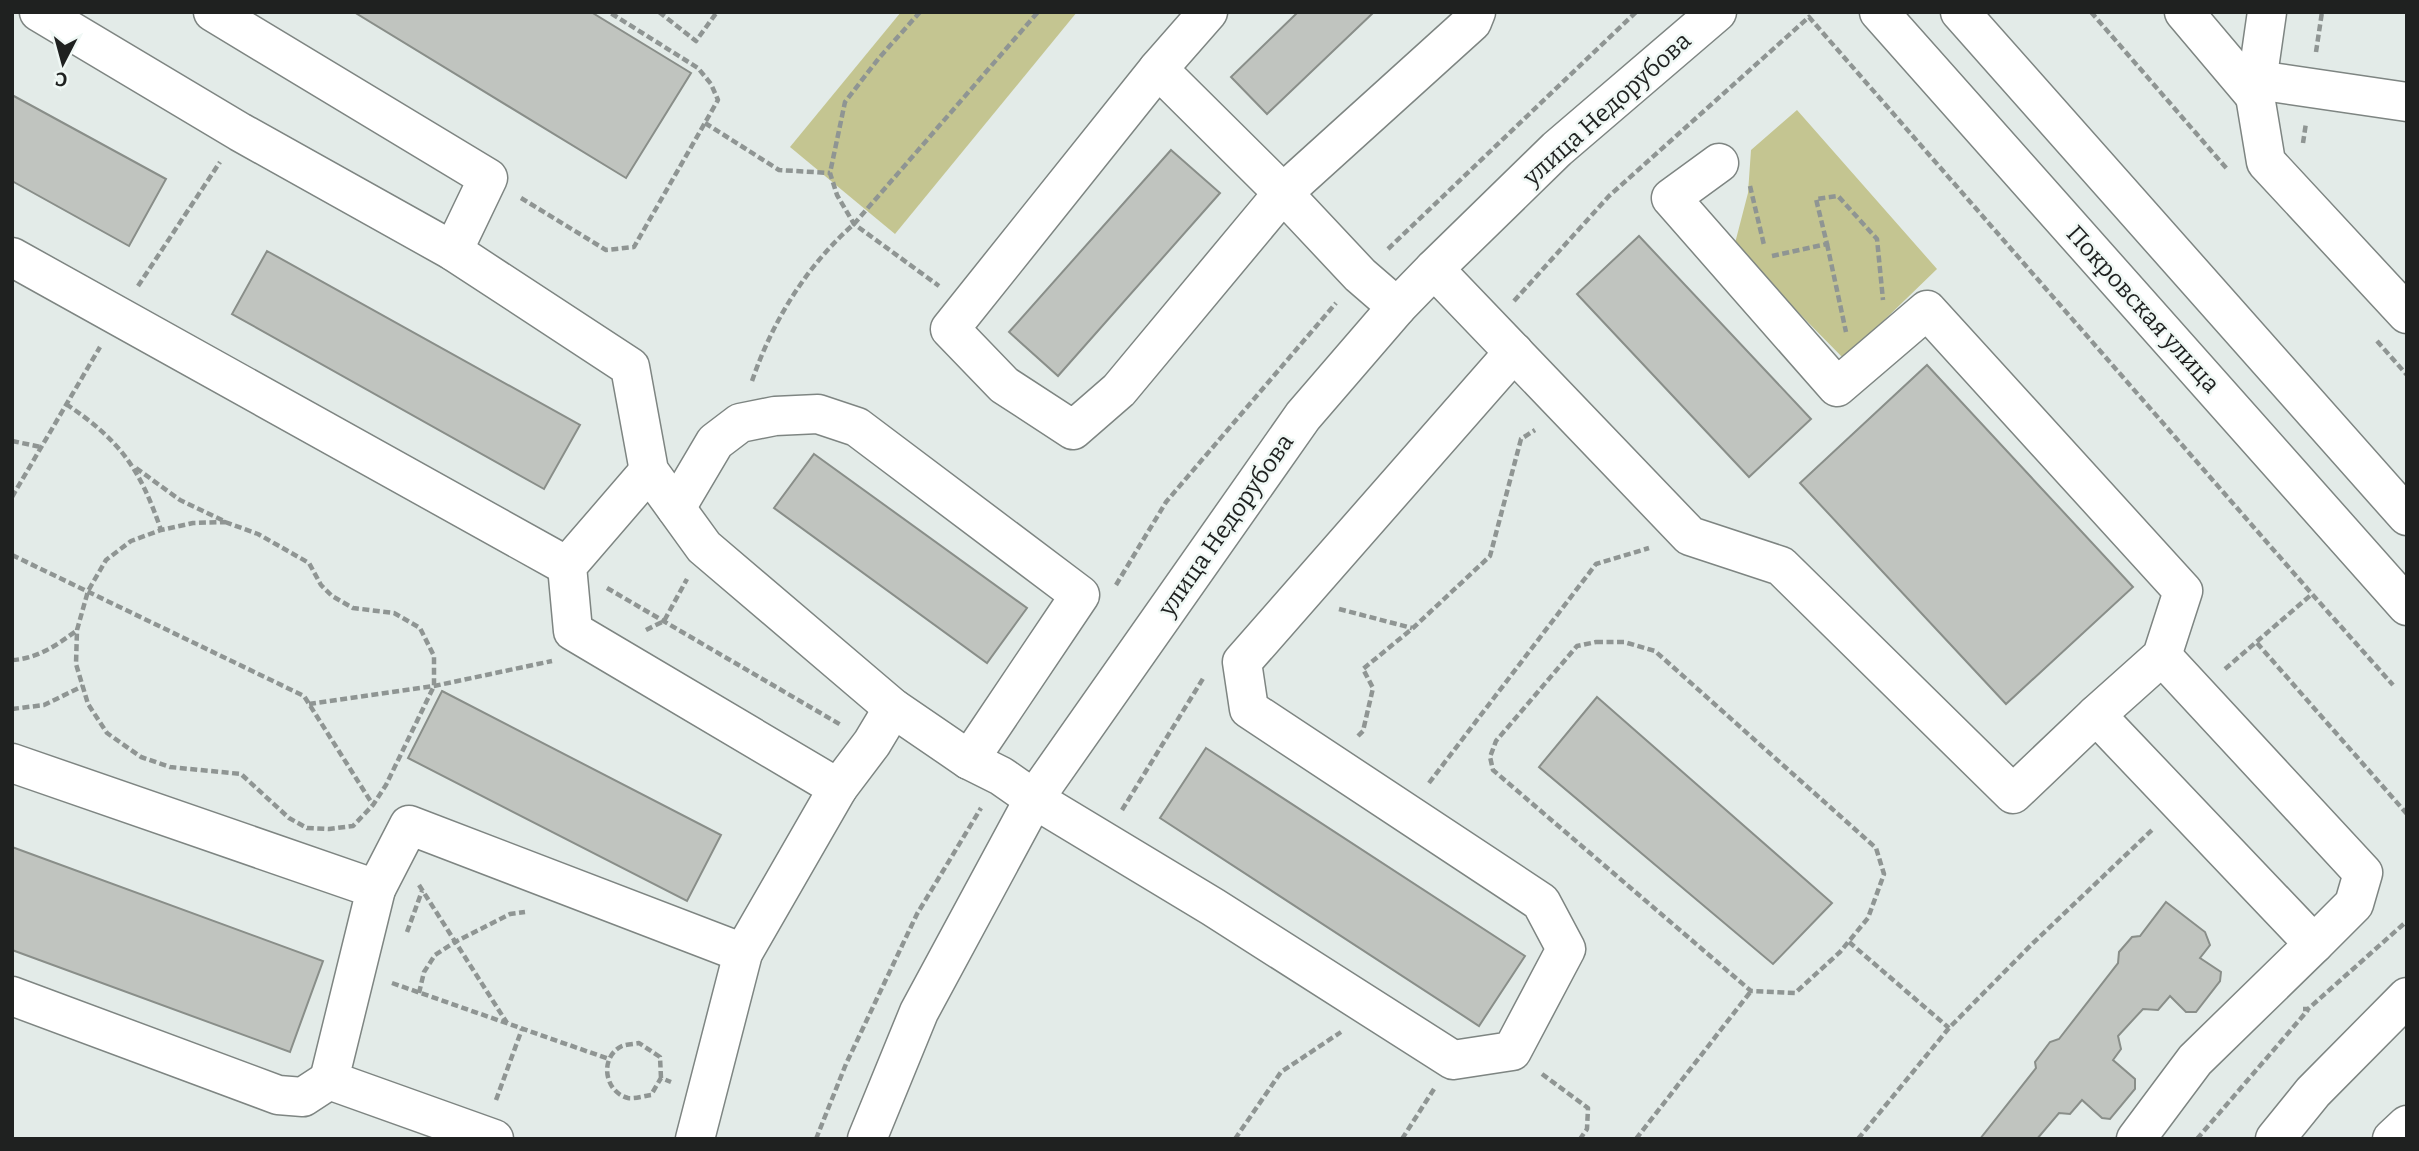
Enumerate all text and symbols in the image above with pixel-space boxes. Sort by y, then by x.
street label: улица Недорубова [1517,26,1697,192]
north arrow [28,28,98,98]
text: С [54,67,68,91]
street label: Покровская улица [2061,220,2225,398]
street label: улица Недорубова [1152,429,1299,622]

